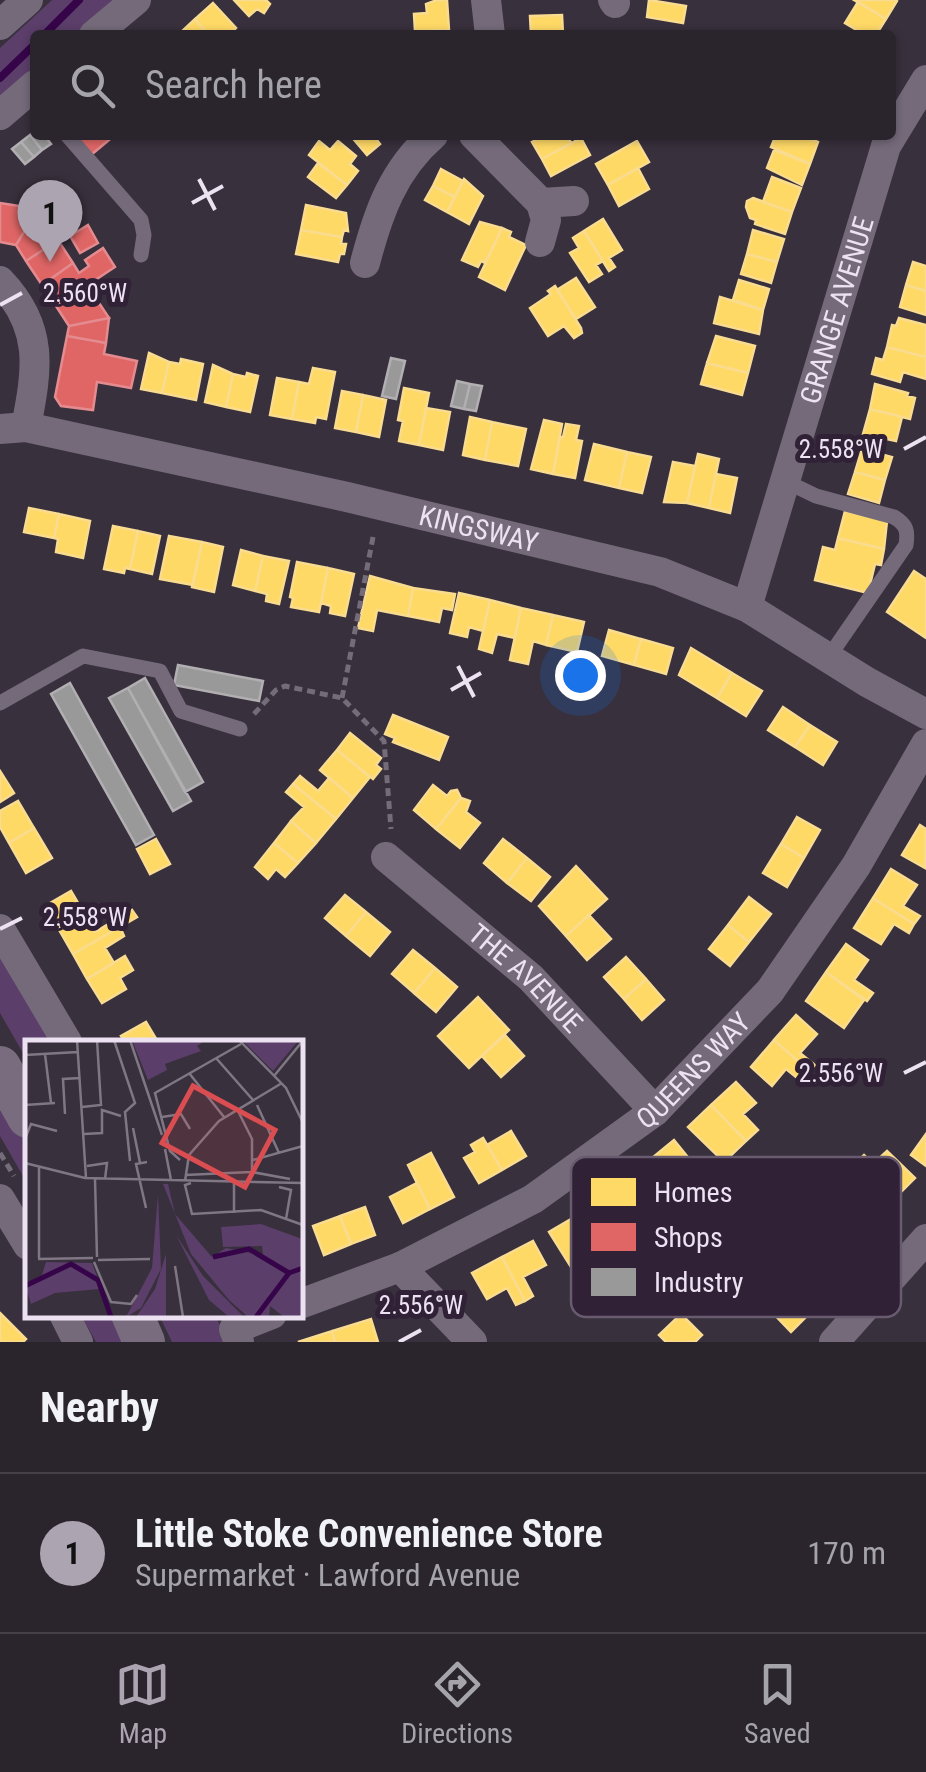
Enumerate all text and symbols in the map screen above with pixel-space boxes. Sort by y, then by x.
search box [30,30,896,140]
icon: search [65,58,120,113]
text: Search here [145,63,322,107]
pin: 1 [18,180,82,262]
street label: GRANGE AVENUE [793,213,880,408]
text: 2.560°W [43,279,127,308]
text: 2.558°W [799,435,883,464]
street label: KINGSWAY [416,498,542,559]
your location [555,650,606,701]
text: 2.558°W [43,903,127,932]
street label: THE AVENUE [462,917,590,1039]
street label: QUEENS WAY [630,1005,757,1135]
inset map [25,1040,302,1317]
text: 2.556°W [799,1059,883,1088]
legend [571,1157,901,1317]
text: Homes [654,1176,732,1209]
text: Shops [654,1221,723,1254]
text: Industry [654,1266,744,1299]
text: 2.556°W [379,1291,463,1320]
text: Nearby [40,1383,159,1432]
text: Little Stoke Convenience Store [135,1512,603,1556]
text: 1 [64,1534,81,1572]
text: 170 m [807,1534,886,1572]
text: Supermarket · Lawford Avenue [135,1556,520,1594]
tab: Map [115,1657,170,1750]
tab: Directions [401,1657,513,1750]
tab: Saved [744,1657,811,1750]

